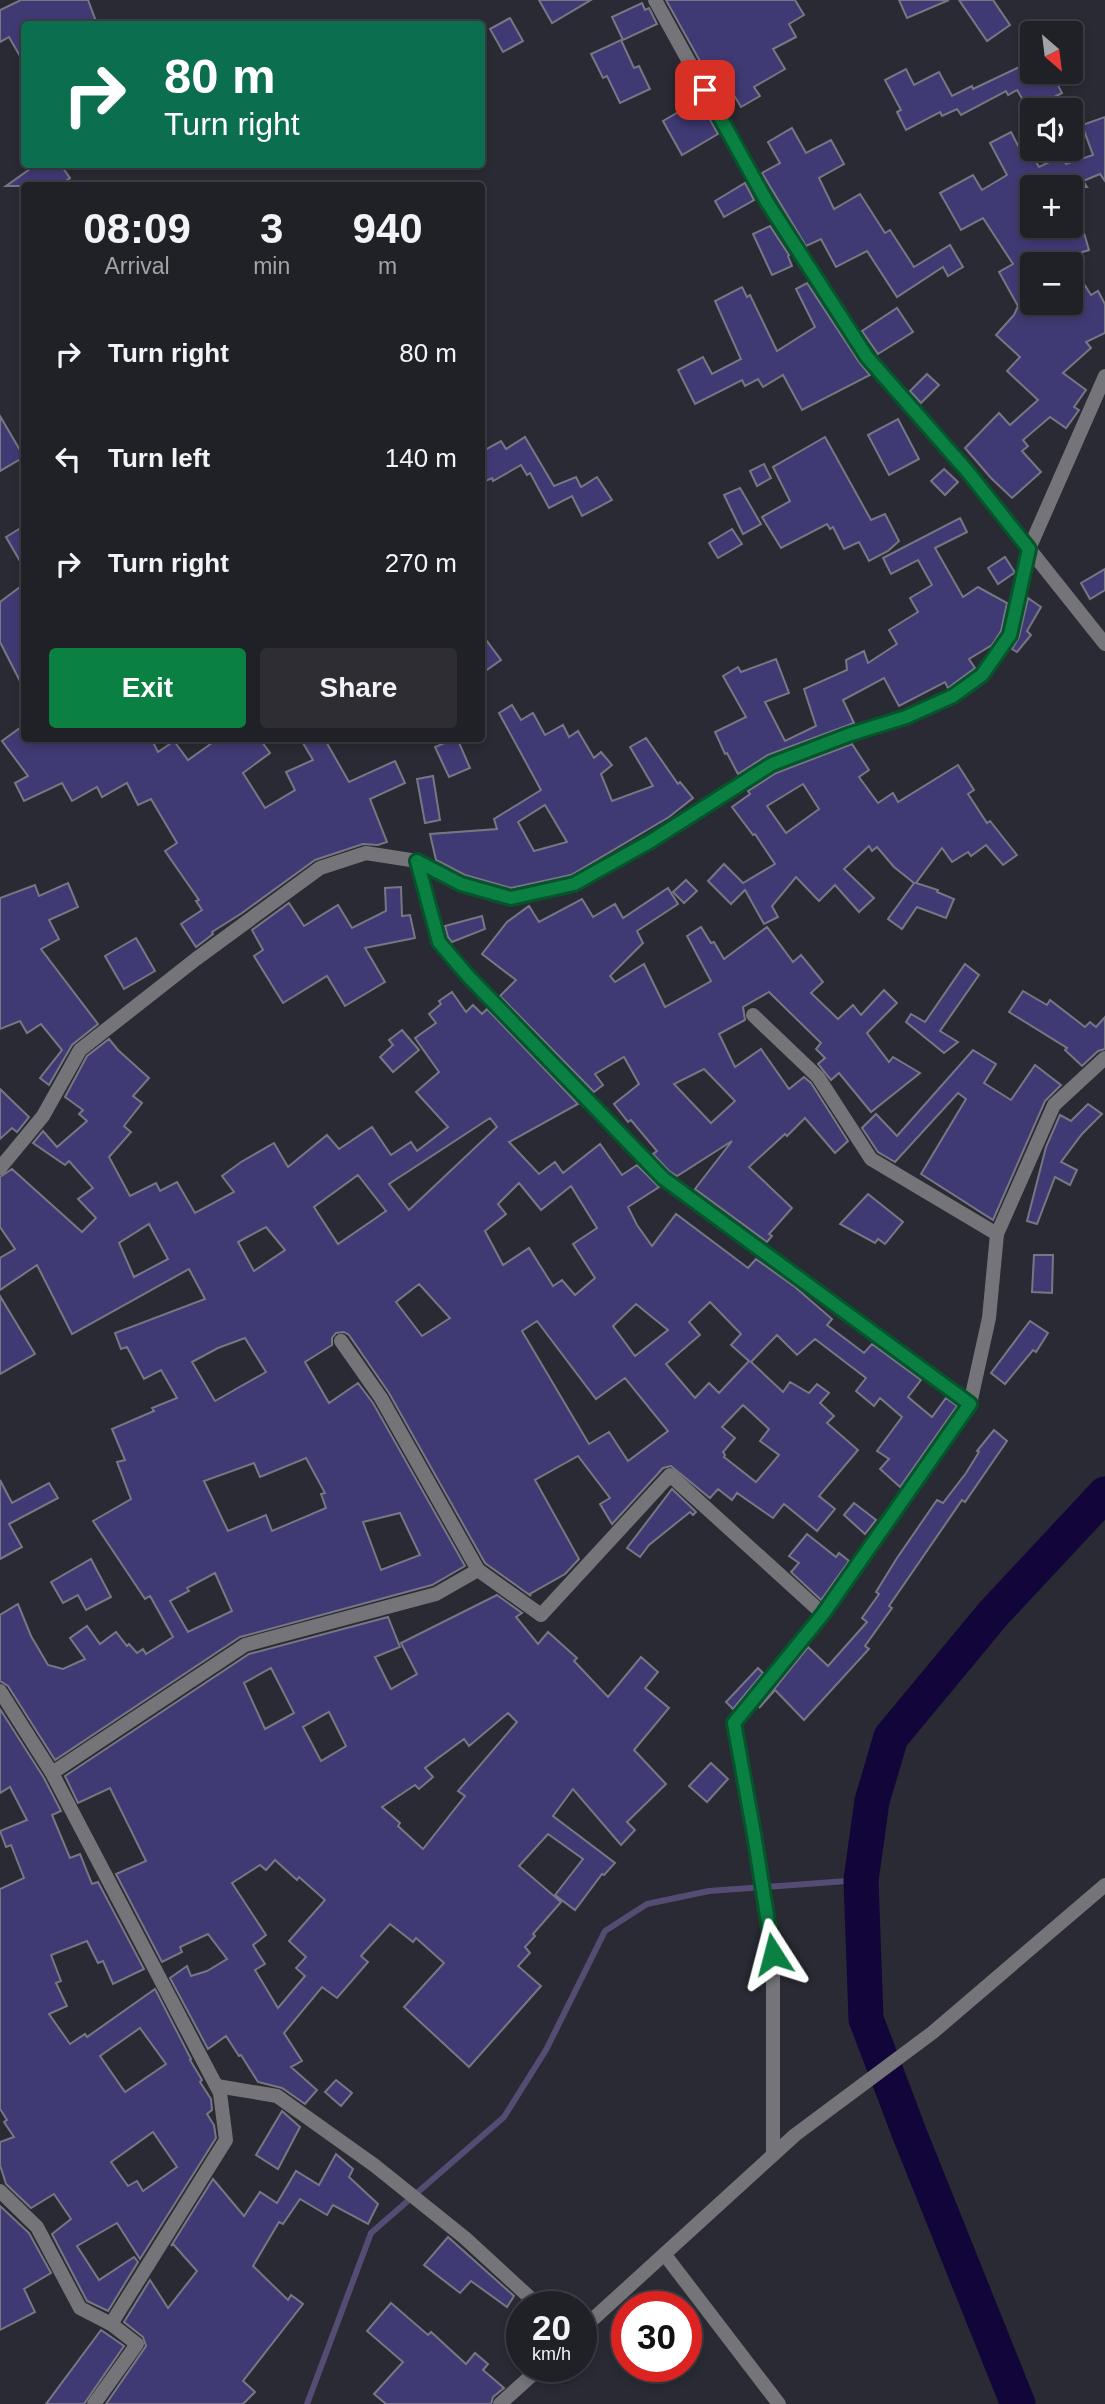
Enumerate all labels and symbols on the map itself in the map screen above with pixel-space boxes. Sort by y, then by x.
north arrow [1020,21,1083,84]
pin [675,60,735,120]
position arrow [736,1917,810,1991]
speed limit sign: 30 [611,2291,702,2382]

